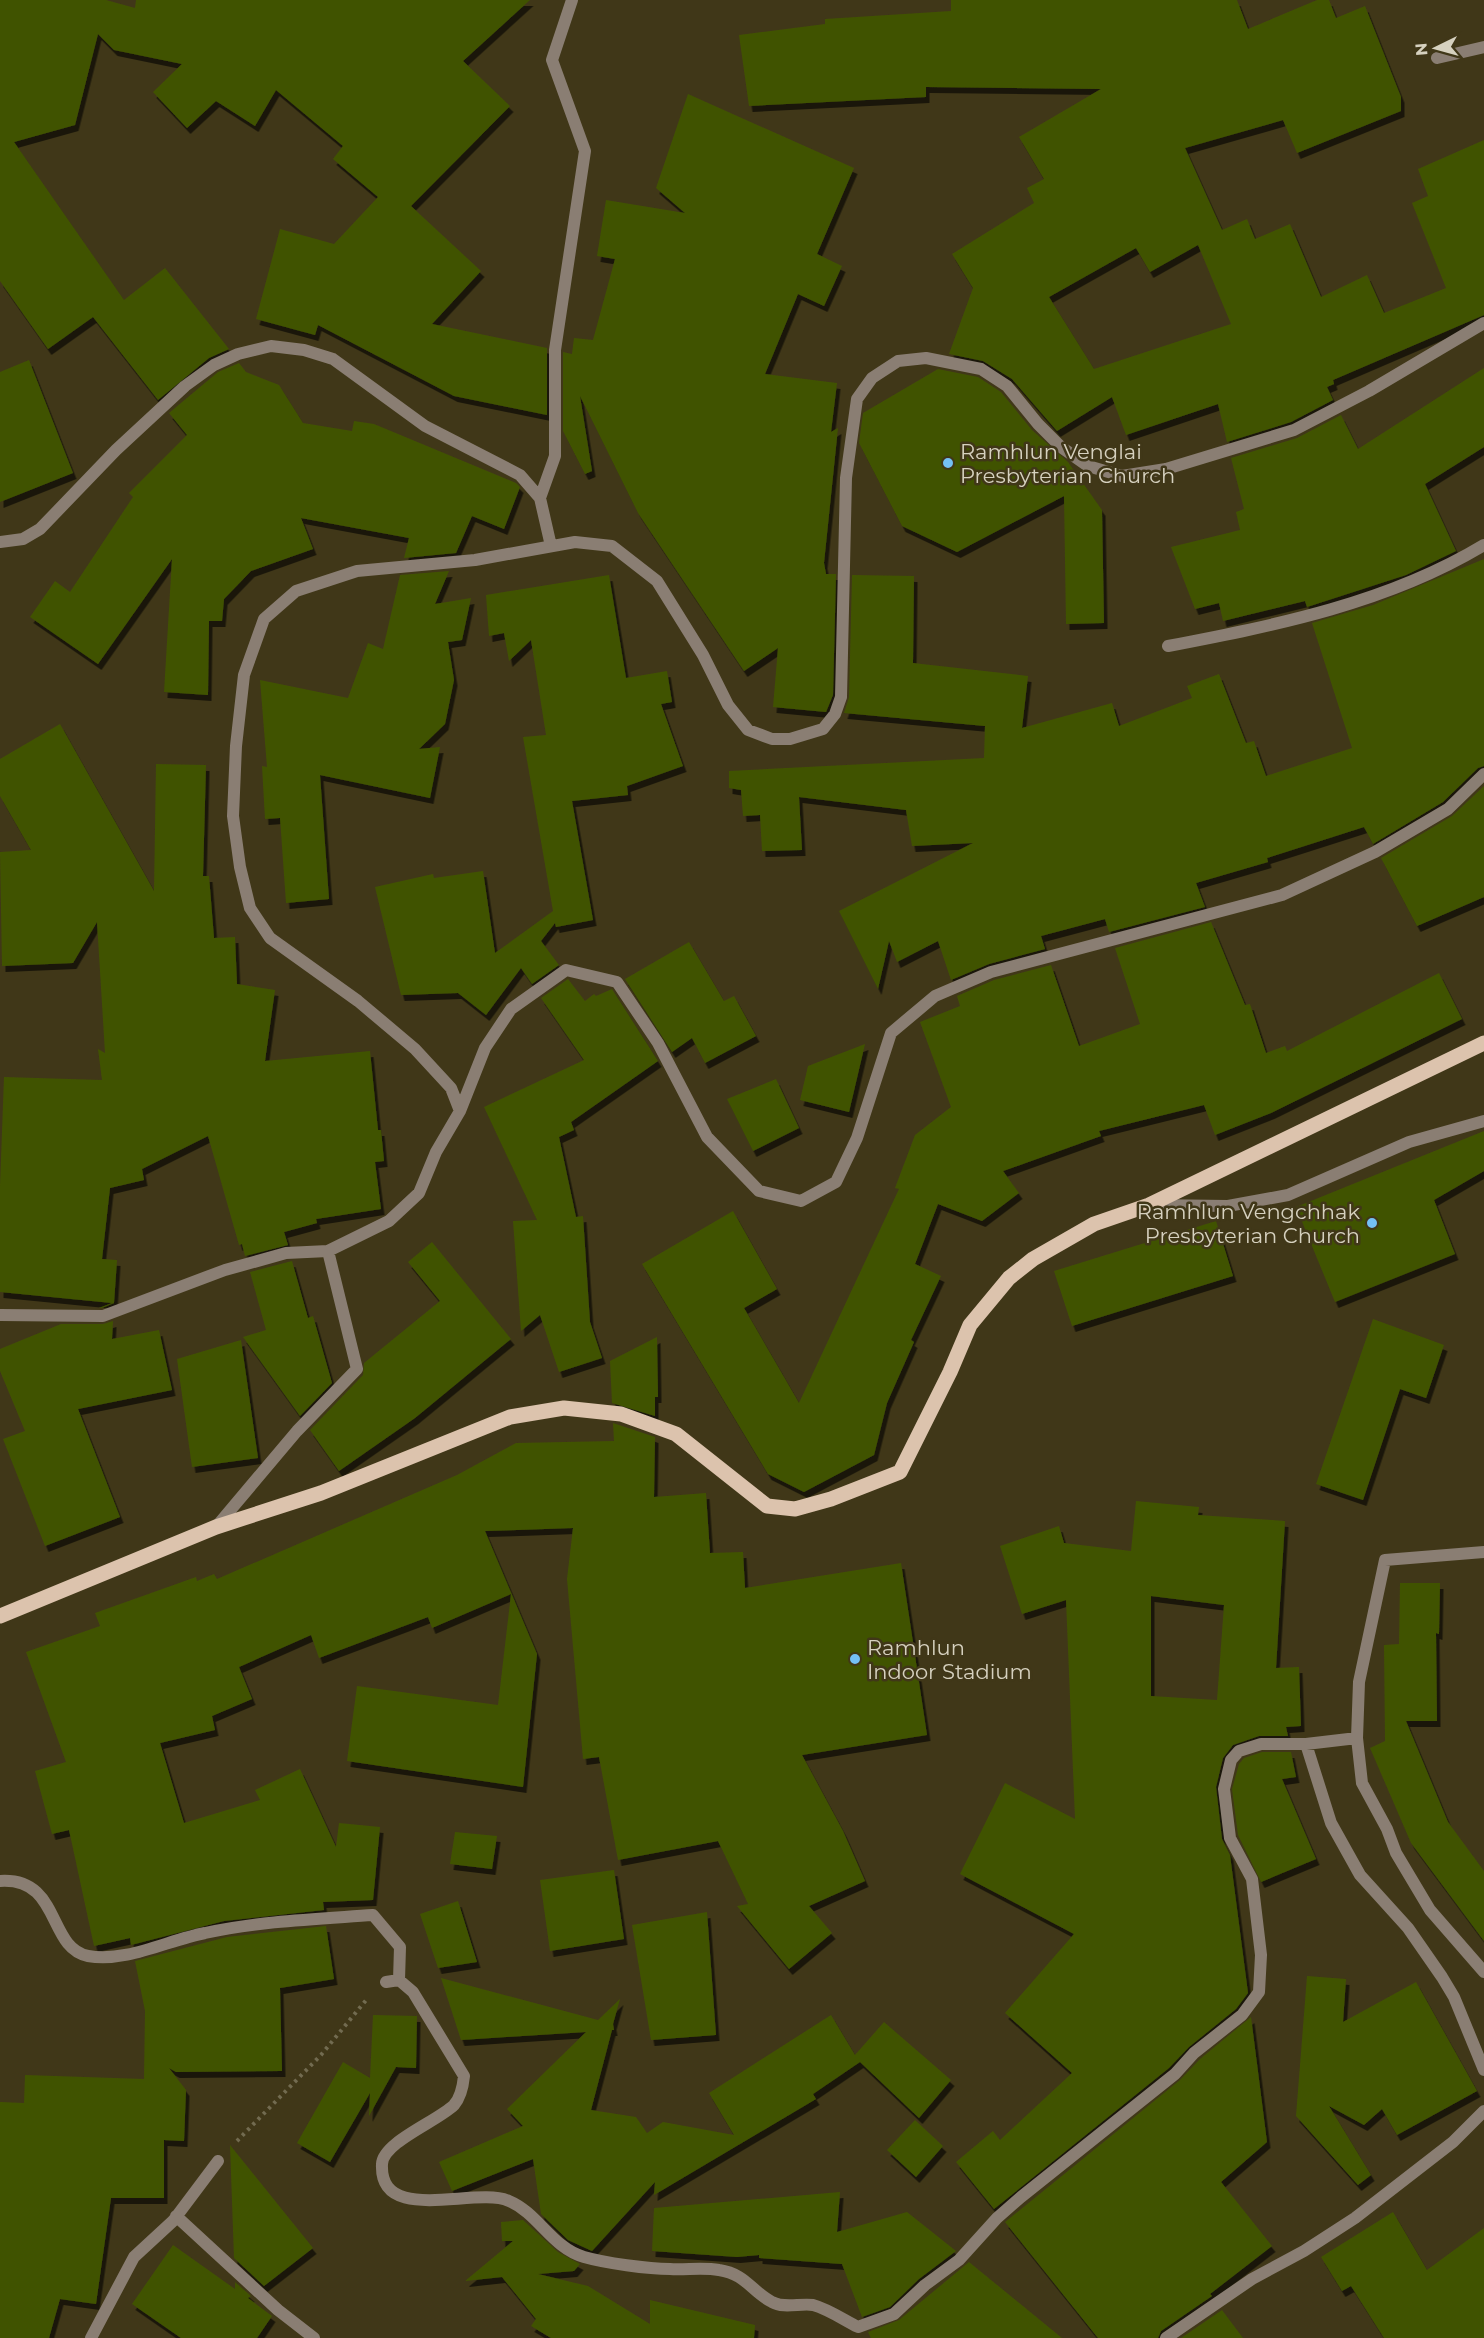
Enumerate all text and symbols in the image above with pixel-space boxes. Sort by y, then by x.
north arrow [1406,18,1466,78]
text: N [1412,42,1432,57]
place label: Ramhlun Venglai Presbyterian Church [960,439,1175,488]
marker: Ramhlun Venglai Presbyterian Church [941,456,955,470]
place label: Ramhlun Vengchhak Presbyterian Church [1137,1199,1360,1248]
marker: Ramhlun Vengchhak Presbyterian Church [1365,1216,1379,1230]
place label: Ramhlun Indoor Stadium [867,1635,1032,1684]
marker: Ramhlun Indoor Stadium [848,1652,862,1666]

